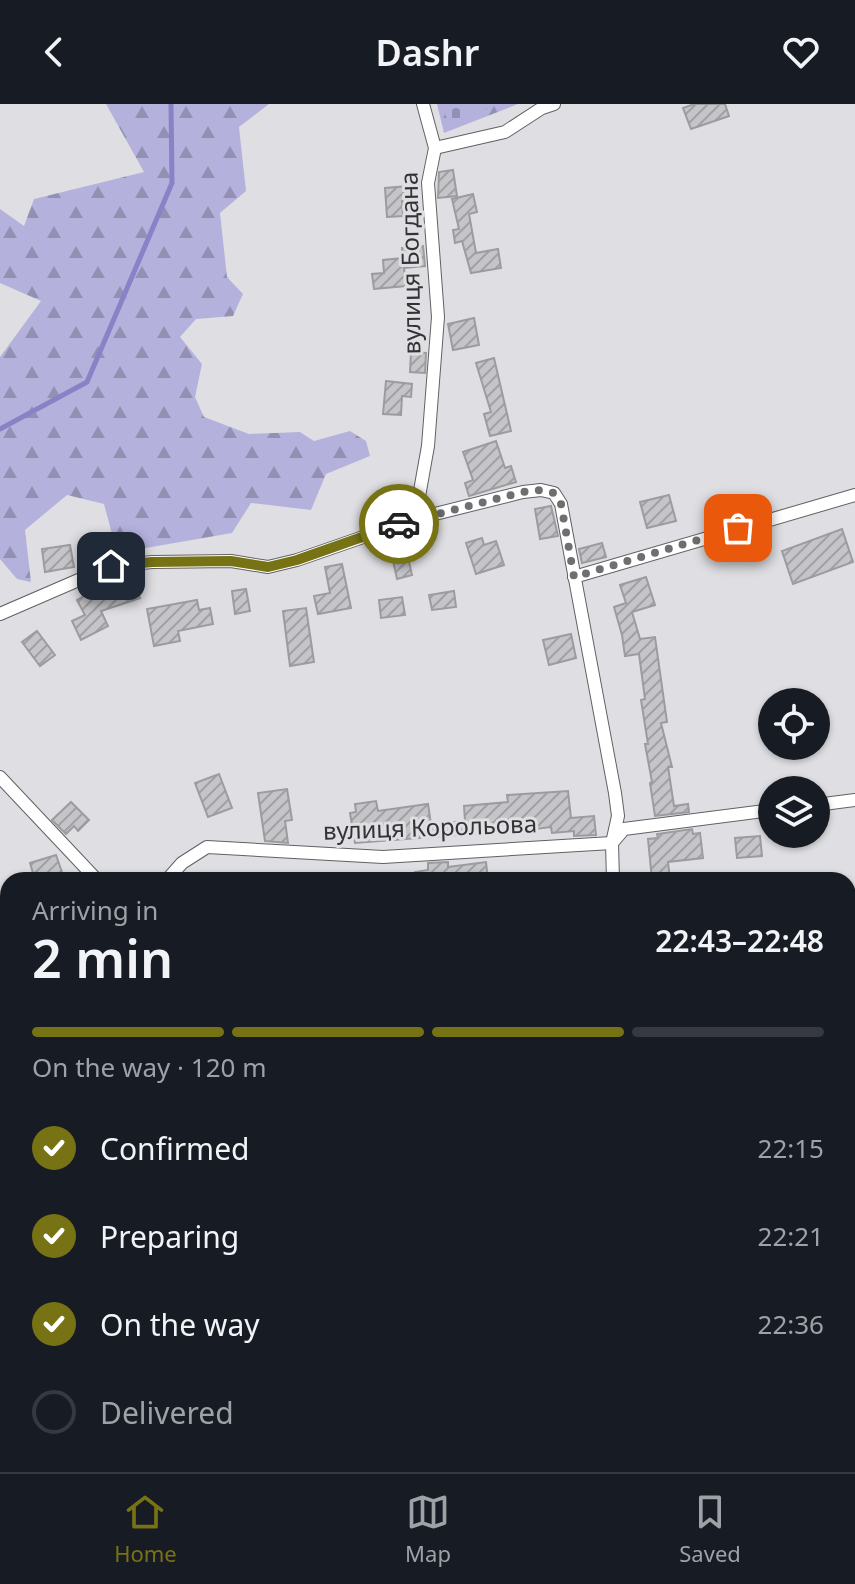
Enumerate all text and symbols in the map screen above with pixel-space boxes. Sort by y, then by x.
text: Dashr [376,28,479,77]
icon: back [32,30,76,74]
icon: heart [779,30,823,74]
street label: вулиця Богдана [391,171,428,355]
courier [359,484,439,564]
pin [704,494,772,562]
icon: car [377,502,421,546]
icon: bag [716,506,760,550]
pin [77,532,145,600]
icon: home [89,544,133,588]
map controls [758,688,830,848]
button: locate [758,688,830,760]
button: layers [758,776,830,848]
street label: вулиця Корольова [322,806,537,847]
text: Arriving in [32,892,158,928]
text: 22:43–22:48 [655,920,824,961]
text: 2 min [32,922,173,993]
text: On the way · 120 m [32,1049,266,1085]
icon: check [32,1126,76,1170]
text: Confirmed [100,1128,250,1169]
text: 22:15 [758,1130,824,1166]
icon: check [32,1214,76,1258]
text: Preparing [100,1216,239,1257]
text: 22:21 [758,1218,824,1254]
icon: check [32,1302,76,1346]
text: On the way [100,1304,260,1345]
text: 22:36 [758,1306,824,1342]
text: Delivered [100,1392,234,1433]
tab: Home [114,1490,177,1568]
tab: Map [405,1490,451,1568]
tab: Saved [679,1490,741,1568]

